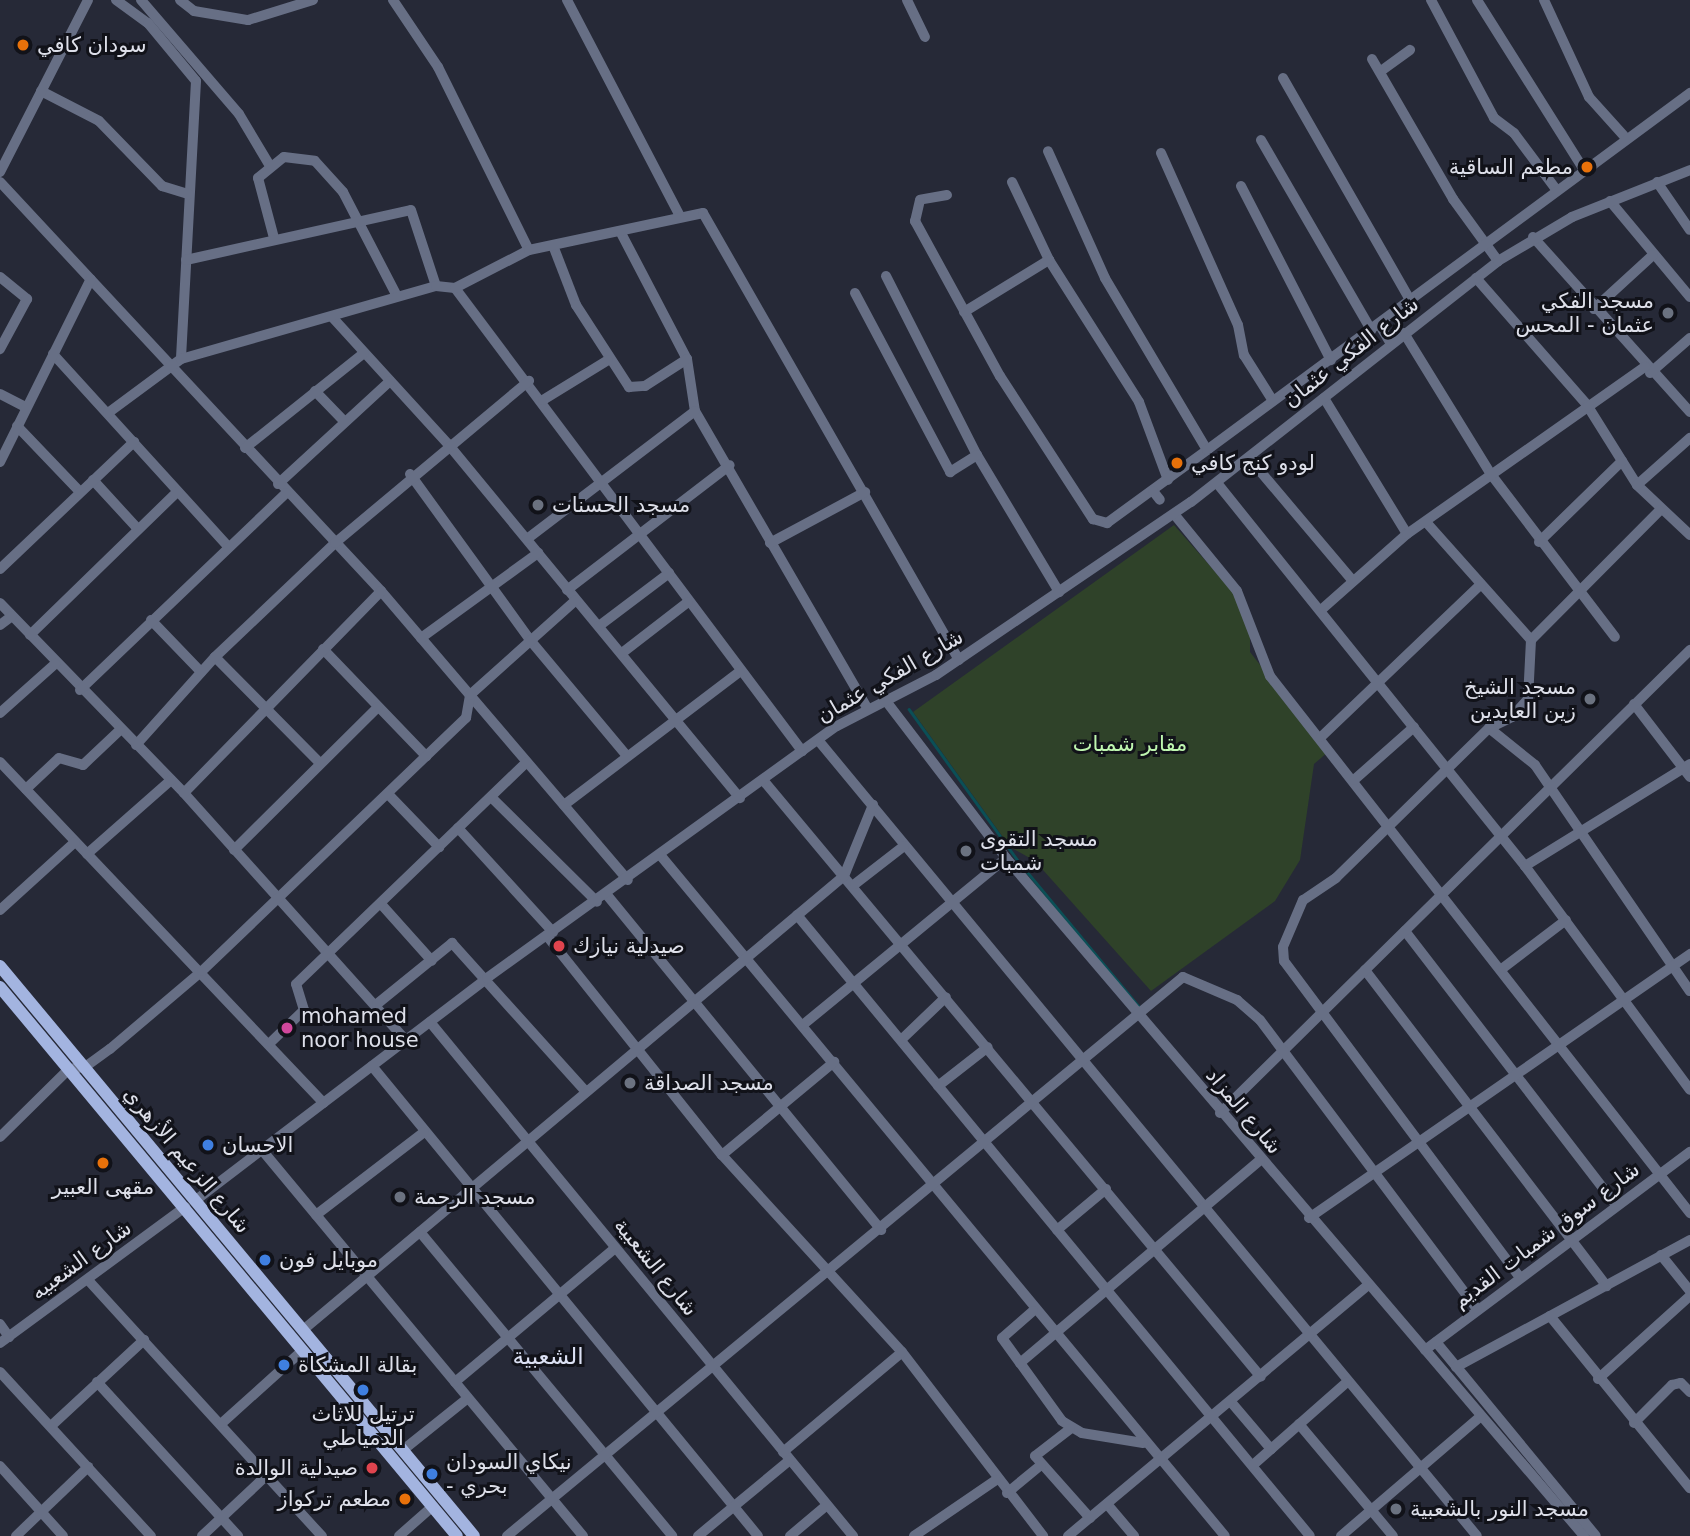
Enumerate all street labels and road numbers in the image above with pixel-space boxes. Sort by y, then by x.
street label: شارع الفكي عثمان [1278,291,1424,413]
street label: شارع الفكي عثمان [812,624,968,728]
street label: شارع المزاد [1201,1063,1287,1159]
street label: شارع الزعيم الأزهري [118,1082,256,1238]
street label: شارع سوق شمبات القديم [1448,1157,1644,1313]
street label: شارع الشعبية [609,1213,703,1321]
street label: شارع الشعبيه [26,1215,136,1305]

